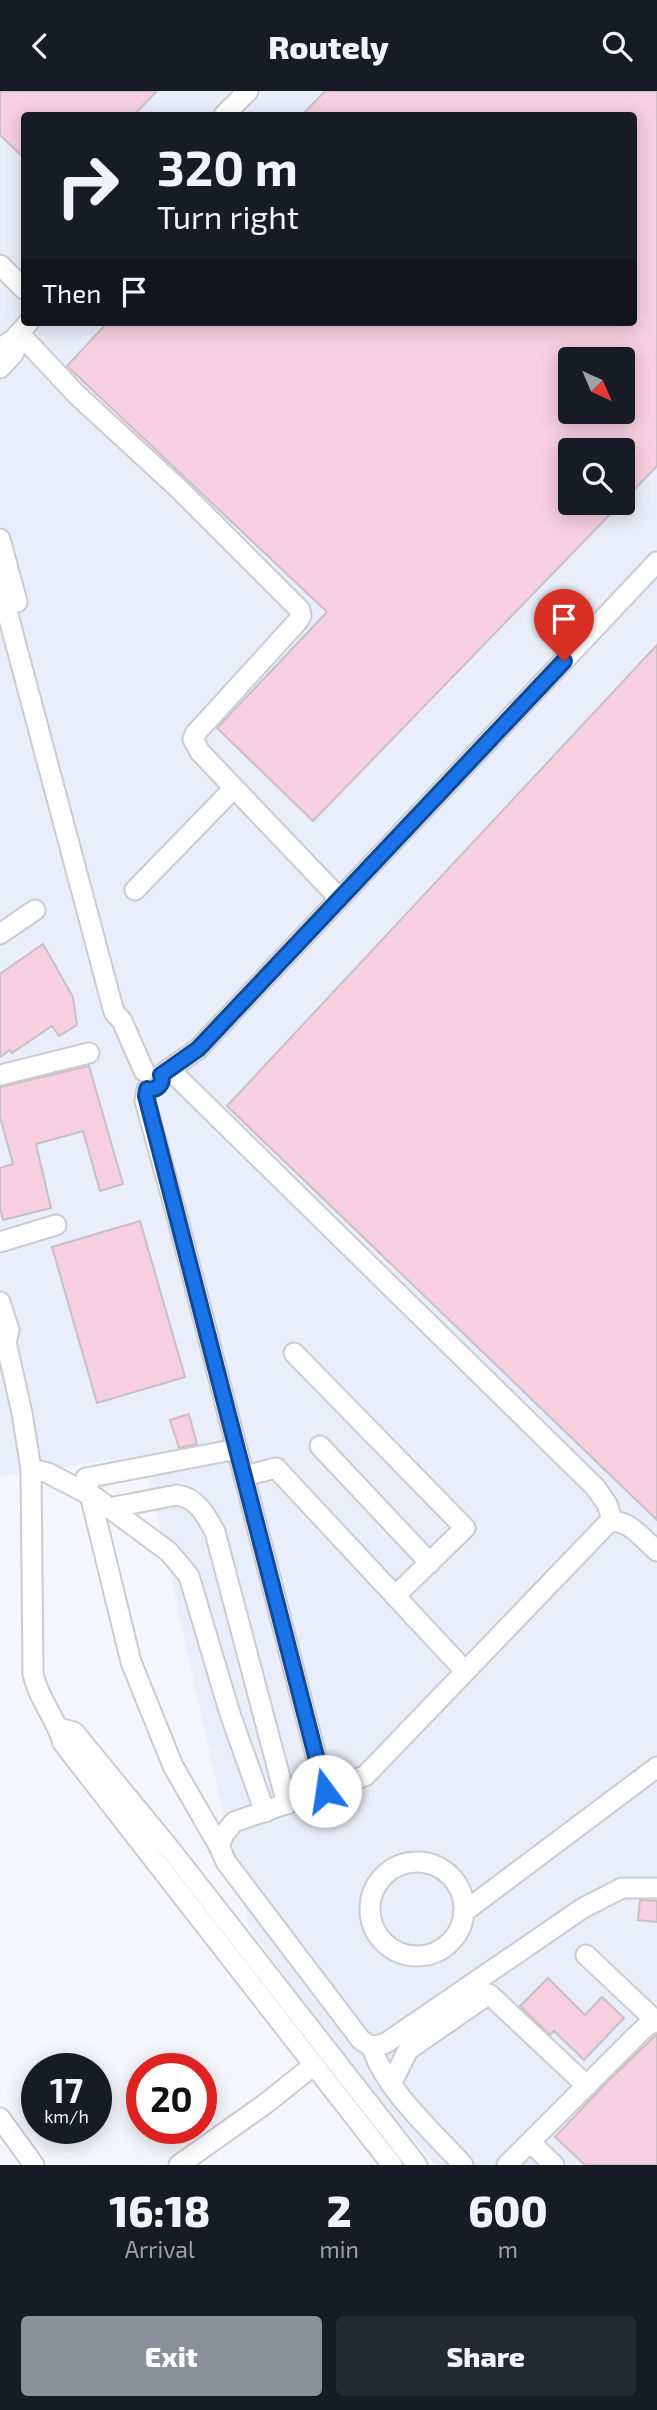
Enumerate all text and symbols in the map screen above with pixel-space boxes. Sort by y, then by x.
icon: back [21,27,59,65]
text: Routely [268,27,389,65]
icon: search [598,27,636,65]
text: 320 m [157,137,298,196]
icon: right [42,140,133,231]
text: Turn right [157,197,299,235]
icon: arrive [115,273,153,311]
text: Then [42,277,101,308]
north arrow [558,347,635,423]
map controls [558,347,635,515]
button: search [558,438,635,515]
pin [534,589,594,661]
icon: arrive [545,600,583,638]
position arrow [288,1754,362,1828]
speed limit sign: 20 [126,2053,217,2144]
text: 17 [50,2068,83,2110]
text: km/h [44,2105,89,2127]
text: 16:18 [109,2185,210,2235]
text: 2 [327,2185,352,2235]
text: 600 [468,2185,548,2235]
text: Arrival [125,2235,195,2263]
text: min [320,2235,359,2263]
text: m [498,2235,518,2263]
button: Exit [21,2316,322,2396]
button: Share [336,2316,636,2396]

